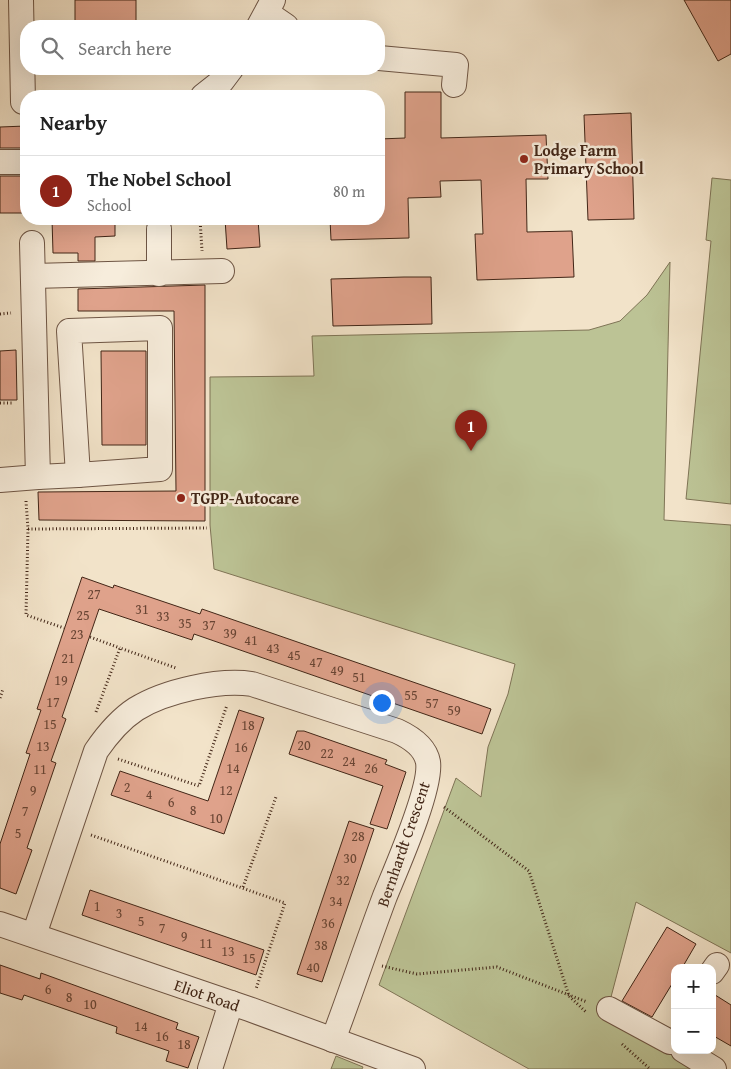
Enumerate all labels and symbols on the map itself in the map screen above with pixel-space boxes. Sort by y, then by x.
place label: Lodge Farm Primary School [534,138,644,180]
marker: Lodge Farm Primary School [518,153,530,165]
pin: 1 [455,410,487,451]
place label: TGPP-Autocare [191,486,299,510]
marker: TGPP-Autocare [175,492,187,504]
house number: 27 [87,584,101,604]
house number: 31 [135,599,149,619]
house number: 25 [76,605,90,625]
house number: 33 [156,606,170,626]
house number: 35 [178,613,192,633]
house number: 37 [202,615,216,635]
house number: 39 [223,623,237,643]
house number: 23 [70,624,84,644]
house number: 41 [244,630,258,650]
house number: 43 [266,638,280,658]
house number: 45 [287,645,301,665]
house number: 21 [61,648,75,668]
house number: 47 [309,652,323,672]
house number: 49 [330,660,344,680]
house number: 51 [352,667,366,687]
house number: 19 [54,670,68,690]
house number: 55 [404,685,418,705]
your location [369,690,395,716]
house number: 17 [46,692,60,712]
house number: 57 [425,693,439,713]
house number: 59 [447,700,461,720]
house number: 15 [43,714,57,734]
house number: 18 [241,715,255,735]
house number: 20 [297,735,311,755]
house number: 13 [36,736,50,756]
house number: 16 [234,737,248,757]
house number: 22 [320,743,334,763]
house number: 24 [342,751,356,771]
house number: 14 [226,758,240,778]
house number: 26 [364,758,378,778]
house number: 11 [33,759,47,779]
house number: 2 [124,777,130,797]
street label: Bernhardt Crescent [370,778,436,910]
house number: 9 [30,780,37,800]
house number: 12 [219,780,233,800]
house number: 4 [146,784,153,804]
house number: 6 [168,792,175,812]
house number: 8 [190,800,197,820]
house number: 7 [22,801,29,821]
house number: 10 [209,808,223,828]
house number: 5 [15,823,21,843]
house number: 28 [351,826,365,846]
house number: 30 [343,848,357,868]
house number: 32 [336,870,350,890]
house number: 34 [329,891,343,911]
house number: 1 [94,896,100,916]
house number: 3 [116,903,122,923]
house number: 5 [138,911,144,931]
house number: 36 [321,913,335,933]
house number: 7 [159,918,166,938]
house number: 9 [181,926,188,946]
house number: 11 [199,933,213,953]
house number: 38 [314,935,328,955]
house number: 13 [221,941,235,961]
house number: 15 [242,948,256,968]
house number: 40 [306,957,320,977]
street label: Eliot Road [171,973,243,1018]
house number: 6 [45,979,52,999]
house number: 8 [66,987,73,1007]
house number: 10 [83,994,97,1014]
house number: 14 [134,1016,148,1036]
house number: 16 [155,1026,169,1046]
house number: 18 [177,1034,191,1054]

